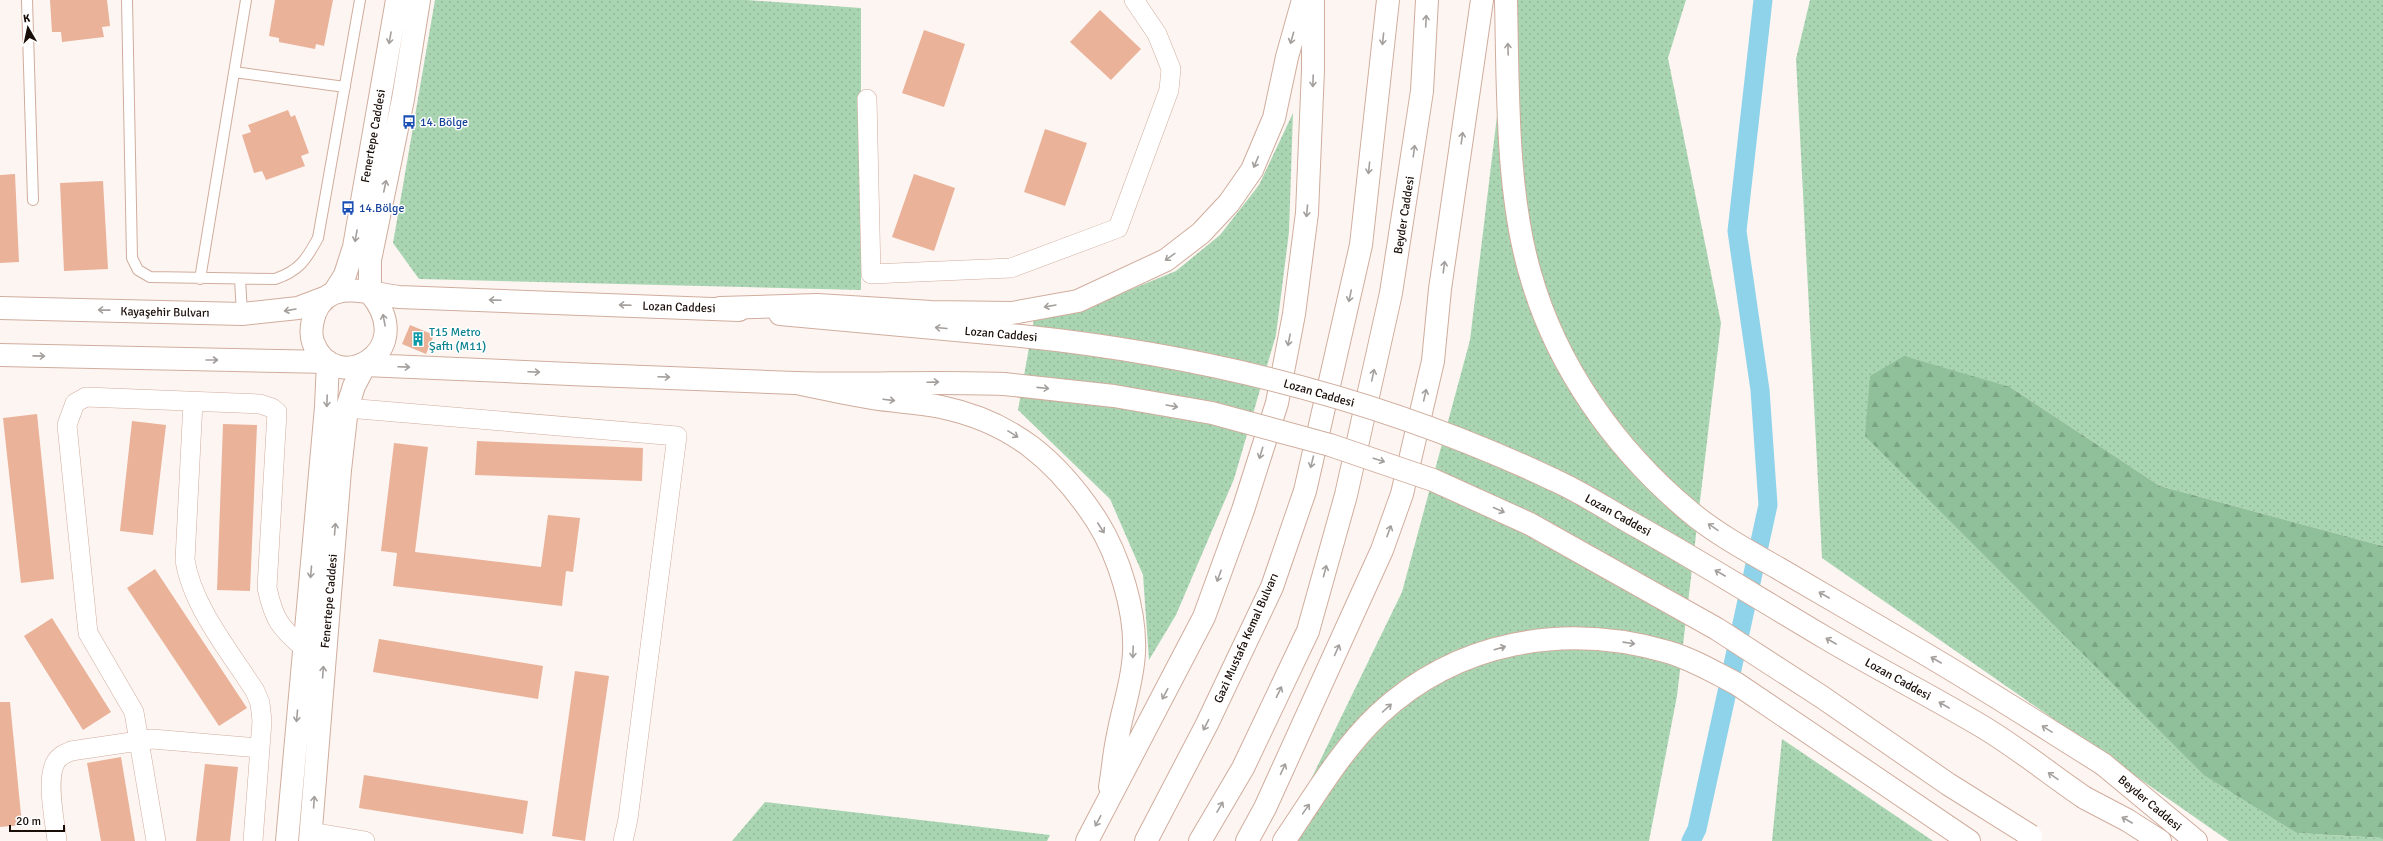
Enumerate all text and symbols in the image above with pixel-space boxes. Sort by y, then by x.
north arrow [8,8,48,48]
text: K [22,12,31,26]
one-way arrow [1422,15,1429,28]
one-way arrow [1288,31,1295,44]
one-way arrow [386,32,394,45]
one-way arrow [1380,32,1387,45]
one-way arrow [1504,43,1511,56]
one-way arrow [1309,74,1317,87]
street label: Fenertepe Caddesi [358,88,389,184]
bus stop icon: 14. Bölge [401,114,417,130]
place label: 14. Bölge [420,115,468,130]
one-way arrow [1458,132,1466,145]
one-way arrow [1410,145,1418,158]
one-way arrow [1251,155,1259,167]
one-way arrow [1365,161,1373,174]
street label: Beyder Caddesi [1391,175,1418,255]
one-way arrow [381,180,389,193]
bus stop icon: 14.Bölge [340,200,356,216]
place label: 14.Bölge [359,201,404,216]
one-way arrow [1303,204,1310,217]
one-way arrow [352,229,360,242]
one-way arrow [1164,253,1175,261]
one-way arrow [1440,261,1448,274]
one-way arrow [1345,289,1353,302]
one-way arrow [489,296,502,304]
street label: Lozan Caddesi [642,299,716,316]
one-way arrow [619,301,632,308]
one-way arrow [1044,303,1057,311]
street label: Kayaşehir Bulvarı [120,304,210,321]
one-way arrow [98,306,111,314]
one-way arrow [284,306,297,314]
one-way arrow [380,314,388,327]
street label: Lozan Caddesi [964,324,1038,345]
place label: T15 Metro Şaftı (M11) [429,325,486,354]
one-way arrow [935,325,948,332]
building icon: T15 Metro Şaftı (M11) [410,331,426,347]
one-way arrow [1284,333,1292,346]
one-way arrow [32,352,45,360]
one-way arrow [205,356,218,364]
one-way arrow [397,363,410,370]
one-way arrow [527,368,540,376]
one-way arrow [1370,369,1378,382]
one-way arrow [657,373,670,381]
street label: Lozan Caddesi [1282,376,1356,411]
one-way arrow [926,379,939,386]
one-way arrow [1036,384,1049,392]
one-way arrow [1421,389,1429,402]
one-way arrow [323,394,330,407]
one-way arrow [882,396,895,404]
one-way arrow [1165,402,1178,410]
one-way arrow [1007,430,1018,438]
one-way arrow [1256,447,1264,459]
one-way arrow [1307,455,1315,468]
one-way arrow [1372,457,1385,464]
street label: Lozan Caddesi [1582,491,1653,540]
one-way arrow [1492,507,1504,514]
one-way arrow [1097,522,1105,533]
one-way arrow [331,523,338,536]
one-way arrow [1708,523,1719,531]
one-way arrow [1385,525,1393,537]
street label: Fenertepe Caddesi [318,553,341,649]
one-way arrow [307,565,314,578]
one-way arrow [1322,565,1329,578]
one-way arrow [1714,568,1726,576]
one-way arrow [1215,570,1223,582]
street label: Gazi Mustafa Kemal Bulvarı [1211,571,1282,706]
one-way arrow [1818,590,1830,598]
one-way arrow [1825,637,1837,644]
one-way arrow [1622,639,1635,647]
one-way arrow [1494,644,1507,651]
one-way arrow [1130,645,1137,658]
one-way arrow [1334,645,1341,657]
street label: Lozan Caddesi [1862,655,1933,704]
one-way arrow [1930,655,1942,663]
one-way arrow [319,666,326,679]
one-way arrow [1276,686,1283,698]
one-way arrow [1161,688,1168,700]
one-way arrow [1938,700,1950,708]
one-way arrow [1381,703,1392,712]
one-way arrow [294,709,301,722]
one-way arrow [1202,719,1209,731]
one-way arrow [2041,725,2052,733]
one-way arrow [1280,763,1287,775]
one-way arrow [2048,772,2059,780]
street label: Beyder Caddesi [2115,772,2185,834]
one-way arrow [311,796,318,809]
one-way arrow [1216,801,1224,813]
one-way arrow [1302,804,1310,815]
scale bar [10,807,64,833]
text: 20 m [16,814,41,829]
one-way arrow [1093,815,1101,827]
one-way arrow [2121,816,2133,824]

